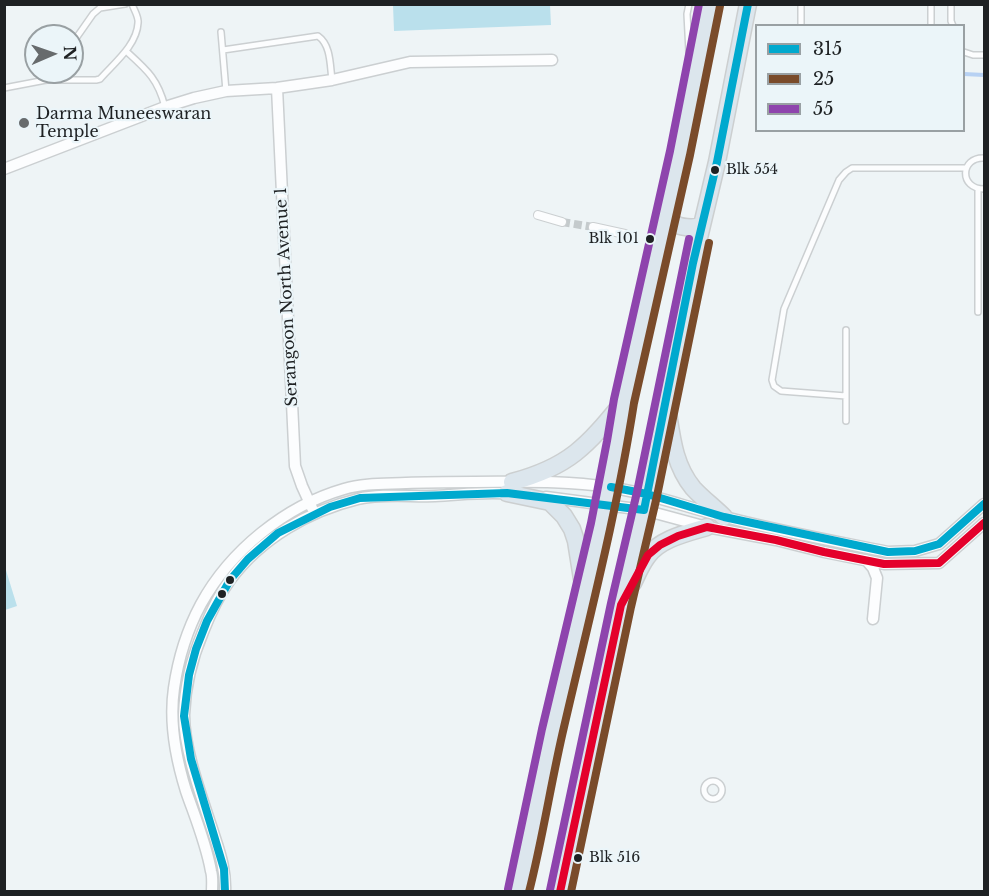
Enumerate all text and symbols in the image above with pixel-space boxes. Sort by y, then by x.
north arrow [24,24,84,84]
legend [755,24,965,132]
text: 315 [813,38,842,60]
text: N [60,46,80,61]
text: 25 [813,68,834,90]
text: 55 [813,98,833,120]
place label: Darma Muneeswaran Temple [36,104,211,142]
marker: Darma Muneeswaran Temple [17,116,31,130]
place label: Blk 554 [726,162,778,178]
marker: Blk 554 [709,164,721,176]
street label: Serangoon North Avenue 1 [272,187,302,407]
place label: Blk 101 [589,231,639,247]
marker: Blk 101 [644,233,656,245]
unlabelled marker [224,574,236,586]
unlabelled marker [216,588,228,600]
place label: Blk 516 [589,850,640,866]
marker: Blk 516 [572,852,584,864]

